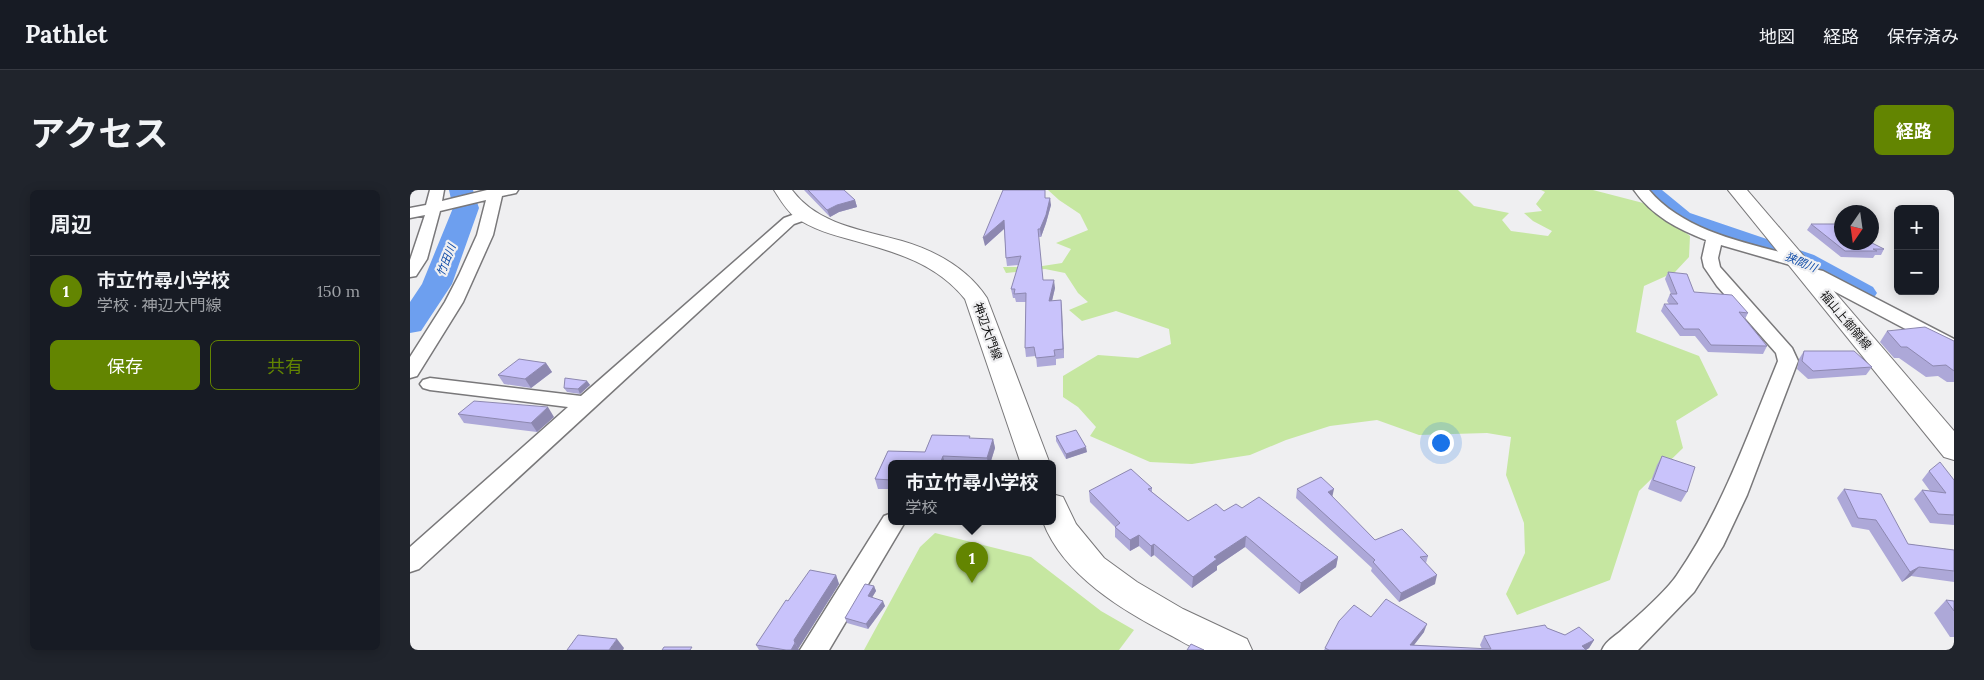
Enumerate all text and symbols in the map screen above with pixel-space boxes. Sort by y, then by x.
text: Pathlet [25,19,108,50]
text: 地図 [1759,25,1795,48]
text: 経路 [1823,25,1859,48]
text: 保存済み [1887,25,1959,48]
button: 経路 [1874,105,1954,155]
text: アクセス [30,111,168,156]
north arrow [1834,205,1879,250]
map controls [1894,205,1939,295]
button: + [1894,205,1939,250]
text: 周辺 [50,211,92,238]
water label: 竹田川 [434,241,459,278]
water label: 狭間川 [1783,249,1820,275]
button: − [1894,250,1939,295]
text: 市立竹尋小学校 [97,268,230,292]
text: 1 [63,281,69,301]
text: 150 m [317,281,360,301]
street label: 福山上御領線 [1817,288,1875,352]
text: 学校 · 神辺大門線 [97,295,221,315]
street label: 神辺大門線 [971,300,1005,362]
button: 保存 [50,340,200,390]
button: 共有 [210,340,360,390]
your location [1428,430,1454,456]
popup [888,460,1056,525]
text: 市立竹尋小学校 [905,470,1039,494]
text: 学校 [905,497,938,517]
pin: 1 [956,542,988,583]

